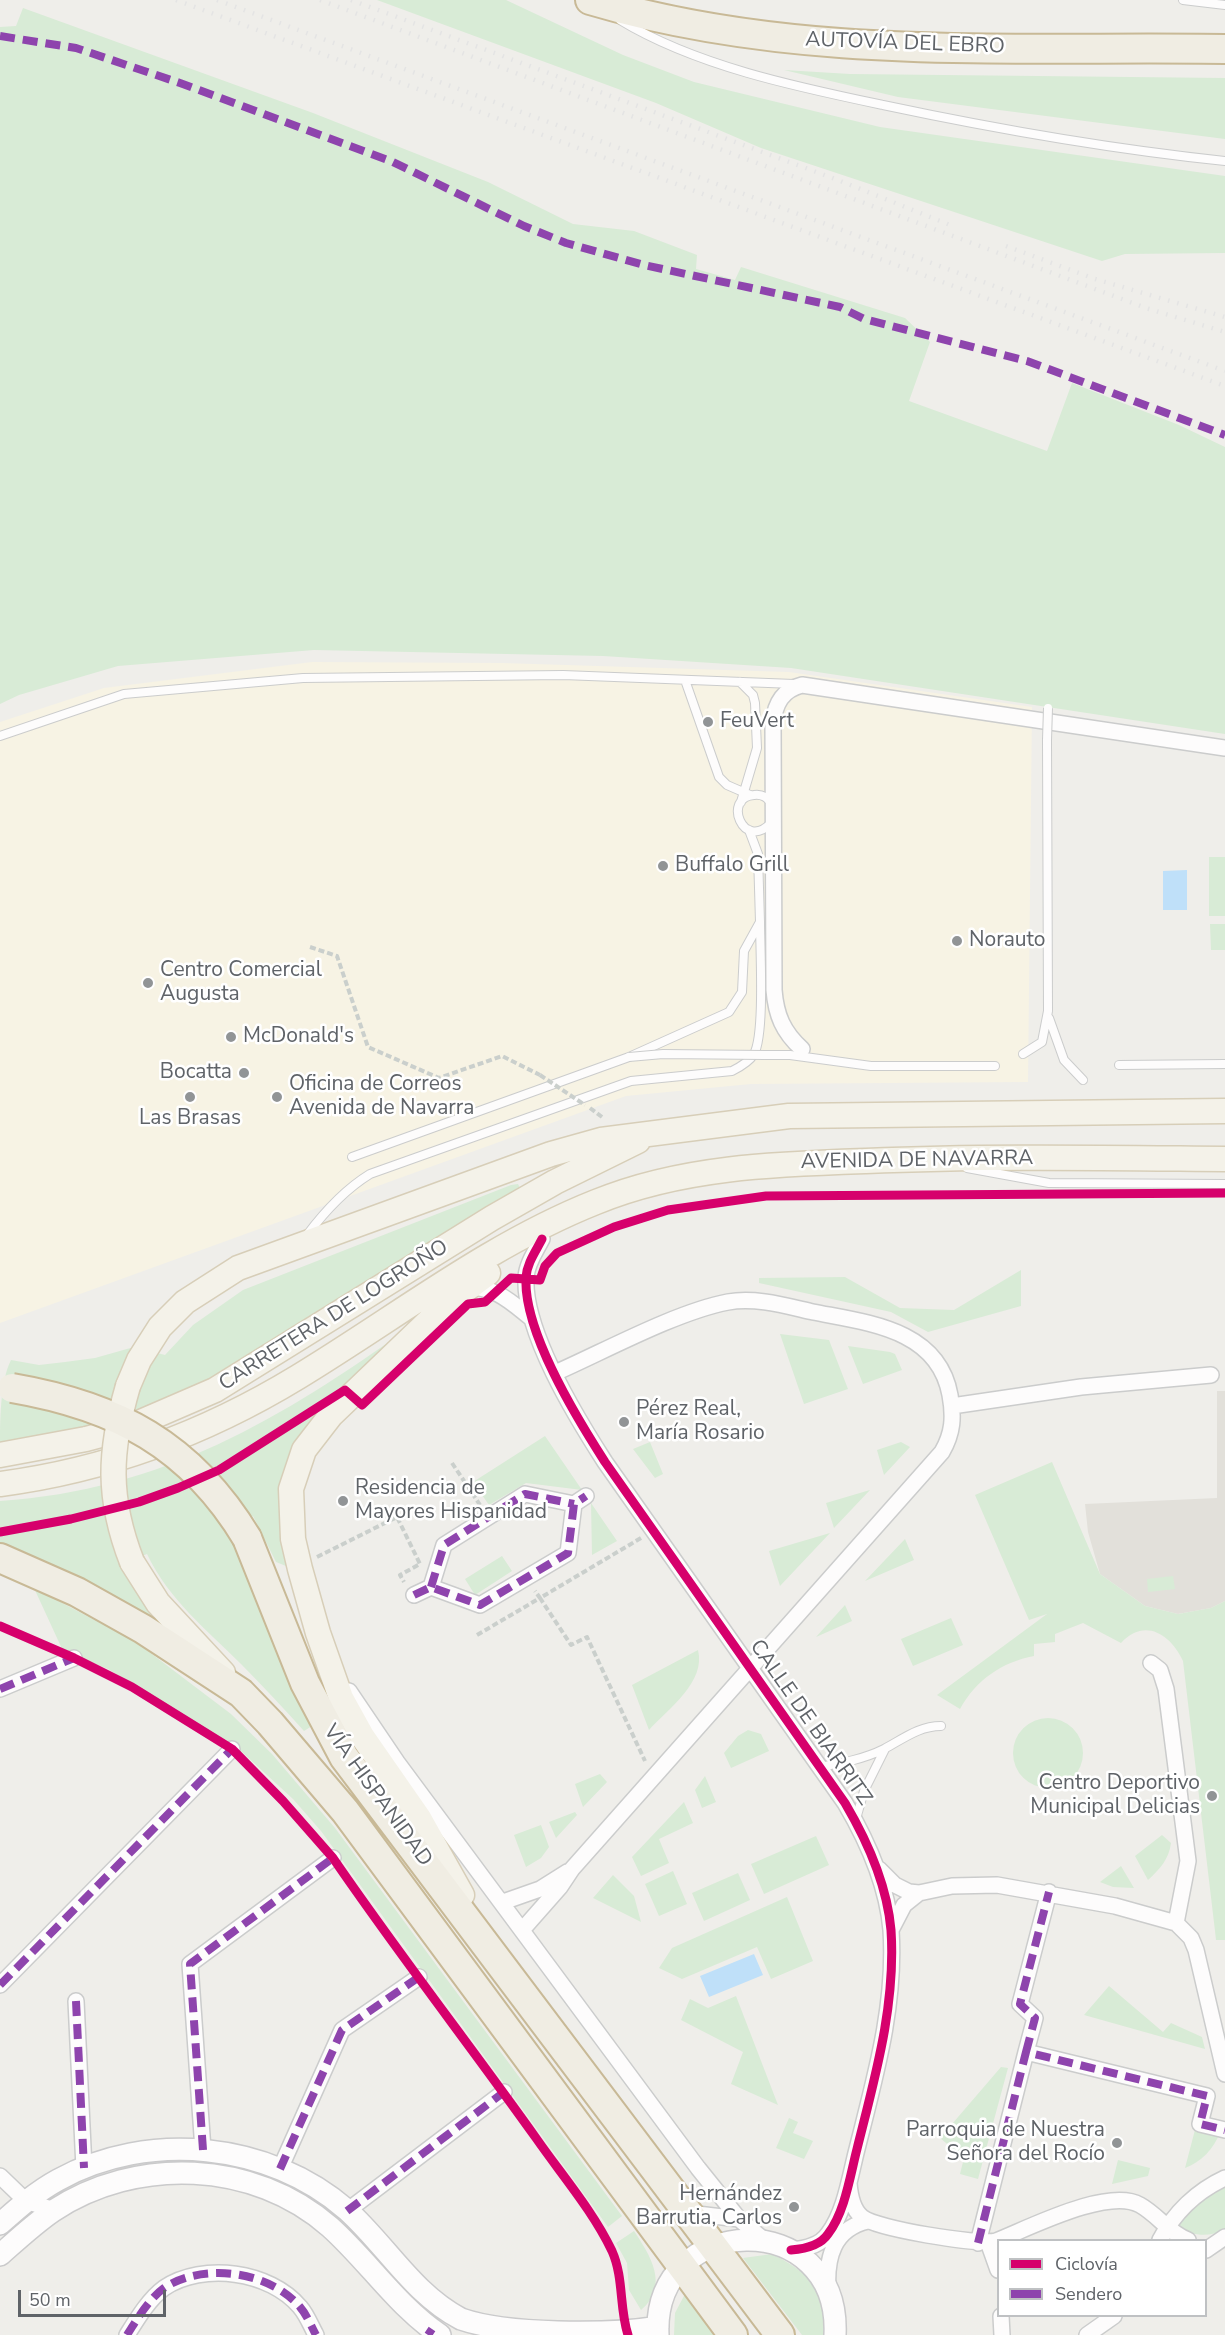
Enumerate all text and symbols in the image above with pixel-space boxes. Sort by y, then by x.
street label: AUTOVÍA DEL EBRO [805,28,1005,60]
place label: FeuVert [720,709,794,735]
marker: FeuVert [701,715,715,729]
place label: Buffalo Grill [675,853,789,879]
marker: Buffalo Grill [656,859,670,873]
place label: Norauto [969,928,1045,954]
marker: Norauto [950,934,964,948]
place label: Centro Comercial Augusta [160,958,322,1008]
marker: Centro Comercial Augusta [141,976,155,990]
place label: McDonald's [243,1024,354,1050]
marker: McDonald's [224,1030,238,1044]
place label: Bocatta [160,1060,232,1086]
marker: Bocatta [237,1066,251,1080]
place label: Oficina de Correos Avenida de Navarra [289,1072,474,1122]
marker: Las Brasas [183,1090,197,1104]
marker: Oficina de Correos Avenida de Navarra [270,1090,284,1104]
place label: Las Brasas [139,1106,241,1132]
street label: AVENIDA DE NAVARRA [801,1146,1033,1176]
street label: CARRETERA DE LOGROÑO [215,1235,453,1397]
place label: Pérez Real, María Rosario [636,1397,765,1447]
marker: Pérez Real, María Rosario [617,1415,631,1429]
place label: Residencia de Mayores Hispanidad [355,1476,547,1526]
marker: Residencia de Mayores Hispanidad [336,1494,350,1508]
street label: CALLE DE BIARRITZ [743,1635,877,1811]
street label: VÍA HISPANIDAD [317,1720,437,1872]
place label: Centro Deportivo Municipal Delicias [1030,1771,1200,1821]
marker: Centro Deportivo Municipal Delicias [1205,1789,1219,1803]
place label: Parroquia de Nuestra Señora del Rocío [906,2118,1105,2168]
marker: Parroquia de Nuestra Señora del Rocío [1110,2136,1124,2150]
place label: Hernández Barrutia, Carlos [636,2182,782,2232]
marker: Hernández Barrutia, Carlos [787,2200,801,2214]
legend [997,2239,1207,2317]
text: Ciclovía [1055,2252,1118,2276]
scale bar [21,2278,170,2316]
text: Sendero [1055,2282,1122,2306]
text: 50 m [29,2288,71,2312]

